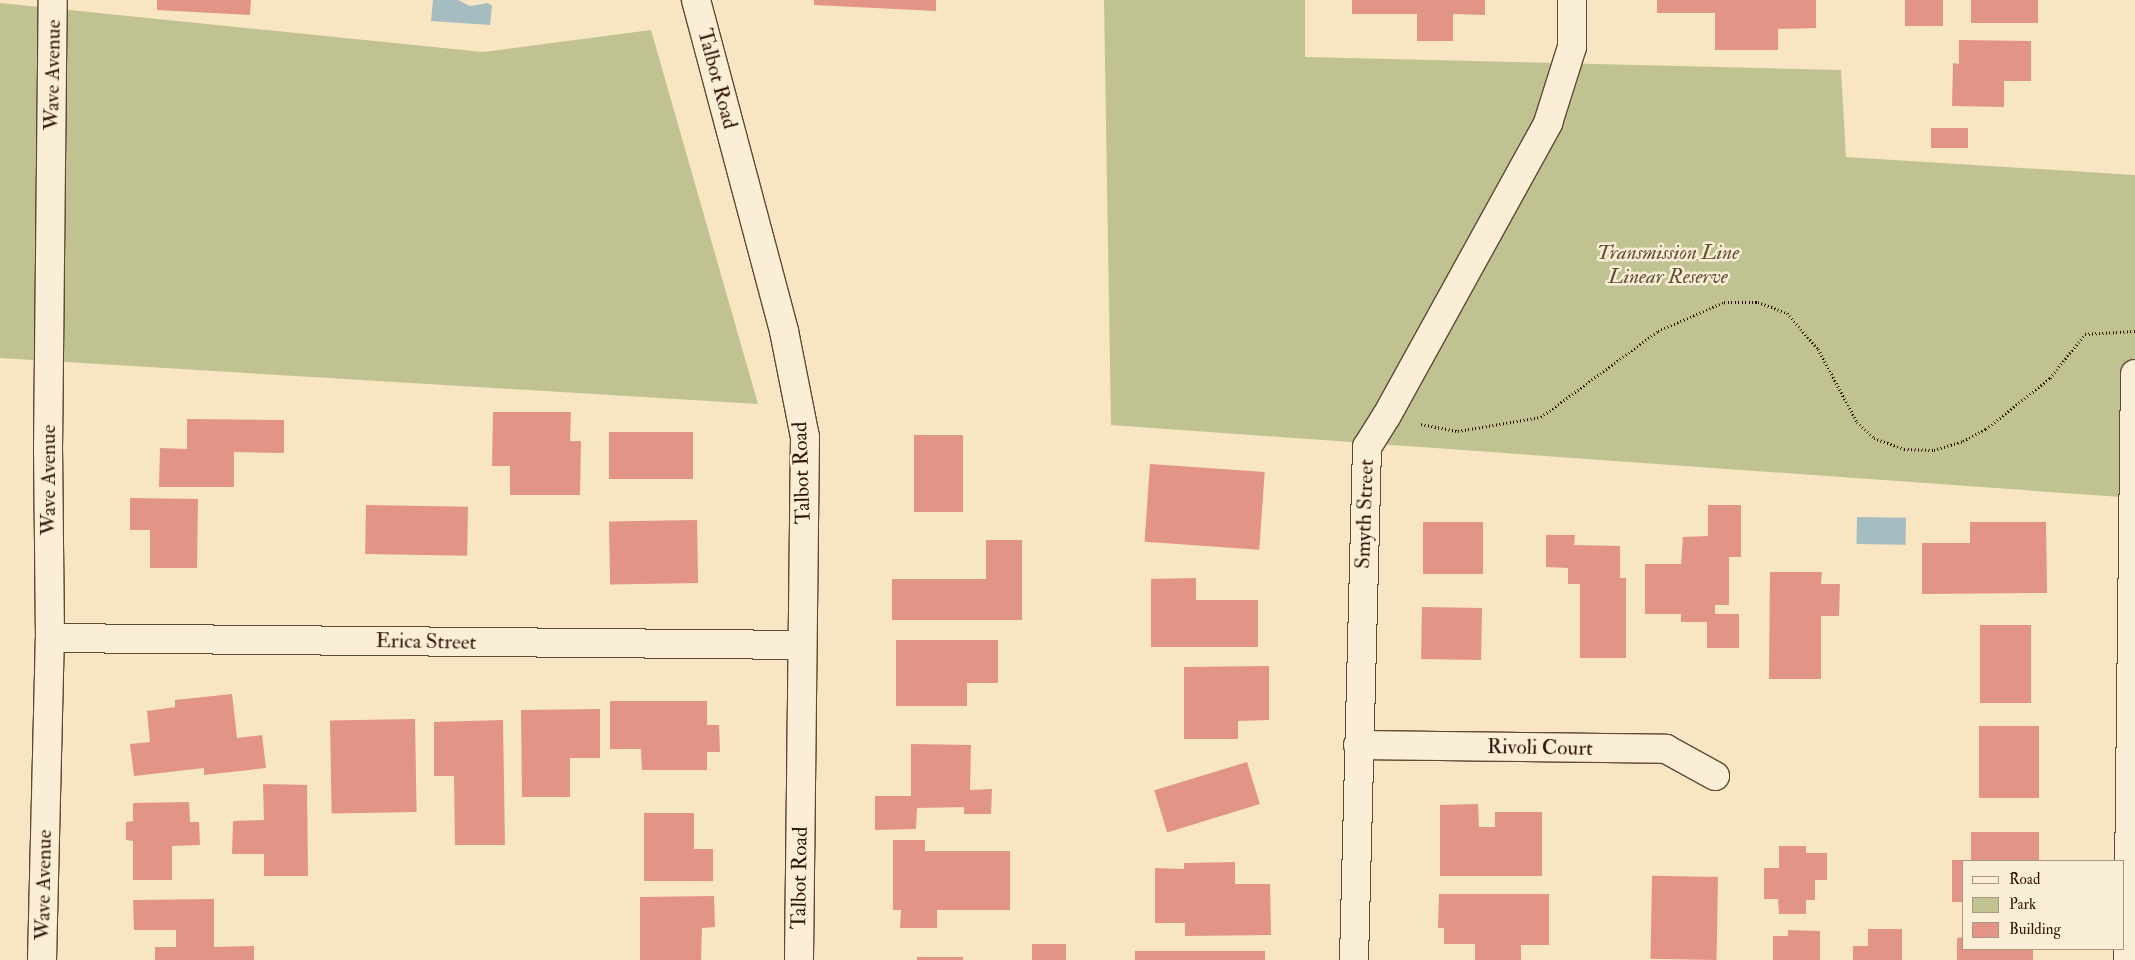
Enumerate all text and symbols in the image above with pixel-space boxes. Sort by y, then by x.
street label: Wave Avenue [39,19,67,131]
street label: Talbot Road [692,26,742,132]
park label: Transmission Line Linear Reserve [1597,240,1739,290]
street label: Talbot Road [788,421,816,525]
street label: Wave Avenue [36,425,62,535]
street label: Smyth Street [1350,459,1380,569]
street label: Erica Street [376,629,476,655]
street label: Rivoli Court [1487,734,1593,762]
street label: Talbot Road [787,826,813,930]
street label: Wave Avenue [30,829,58,941]
legend [1962,860,2125,950]
text: Road [2009,870,2040,889]
text: Park [2009,895,2036,914]
text: Building [2009,920,2061,939]

